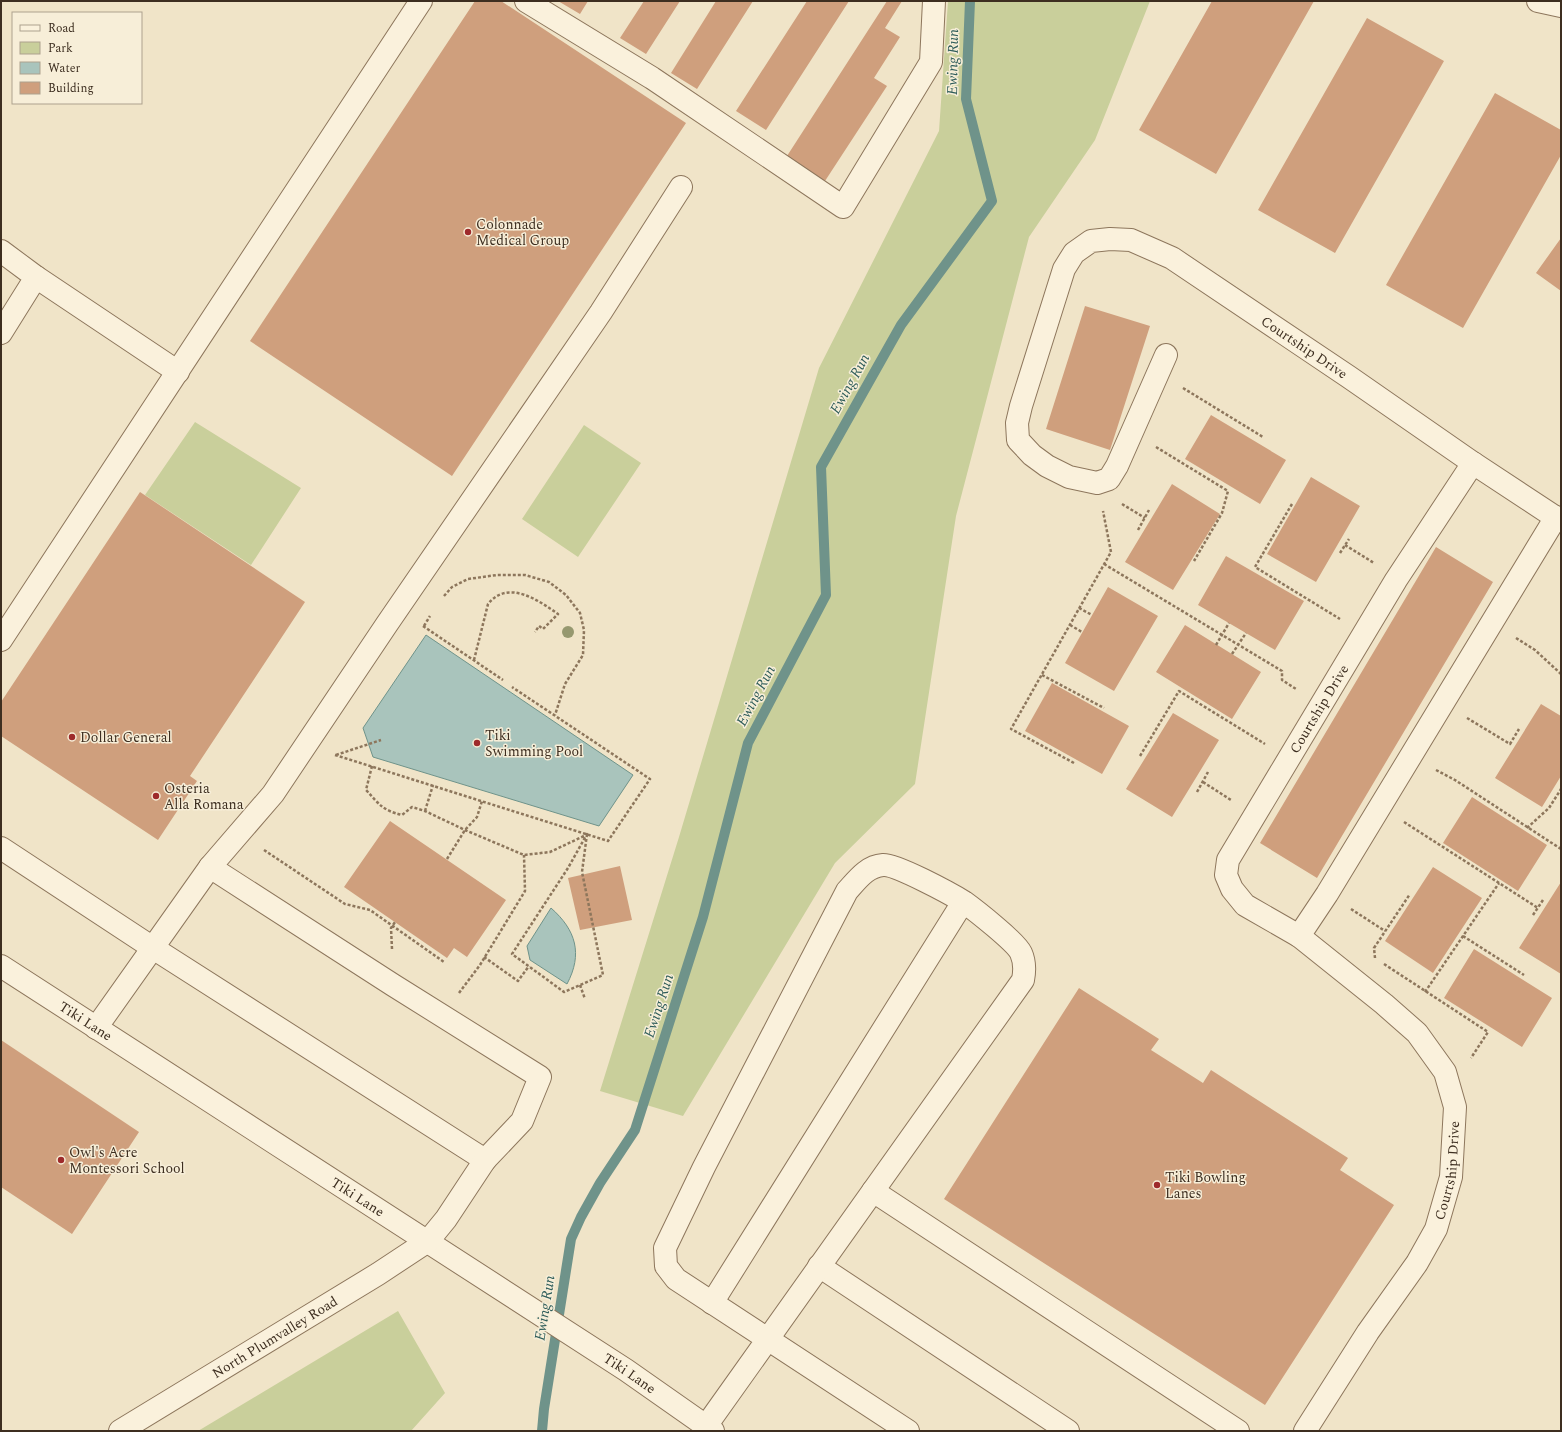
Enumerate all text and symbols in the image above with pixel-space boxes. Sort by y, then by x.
legend [12,12,142,104]
text: Road [48,19,75,38]
water label: Ewing Run [941,29,965,95]
text: Park [48,39,73,58]
text: Water [48,59,80,78]
text: Building [48,79,94,98]
place label: Colonnade Medical Group [476,214,569,251]
marker: Colonnade Medical Group [463,227,473,237]
street label: Courtship Drive [1257,310,1352,384]
water label: Ewing Run [824,349,876,418]
street label: Courtship Drive [1284,660,1354,757]
water label: Ewing Run [730,661,782,731]
place label: Tiki Swimming Pool [485,725,583,762]
place label: Dollar General [80,727,172,748]
marker: Dollar General [67,732,77,742]
marker: Tiki Swimming Pool [472,738,482,748]
place label: Osteria Alla Romana [164,778,244,815]
marker: Osteria Alla Romana [151,791,161,801]
water label: Ewing Run [638,971,680,1041]
street label: Tiki Lane [55,996,117,1046]
street label: Courtship Drive [1429,1120,1465,1222]
place label: Owl's Acre Montessori School [69,1142,185,1179]
marker: Owl's Acre Montessori School [56,1155,66,1165]
place label: Tiki Bowling Lanes [1165,1167,1246,1204]
street label: Tiki Lane [327,1172,389,1222]
marker: Tiki Bowling Lanes [1152,1180,1162,1190]
water label: Ewing Run [528,1273,562,1342]
street label: North Plumvalley Road [208,1290,342,1383]
street label: Tiki Lane [599,1348,661,1399]

